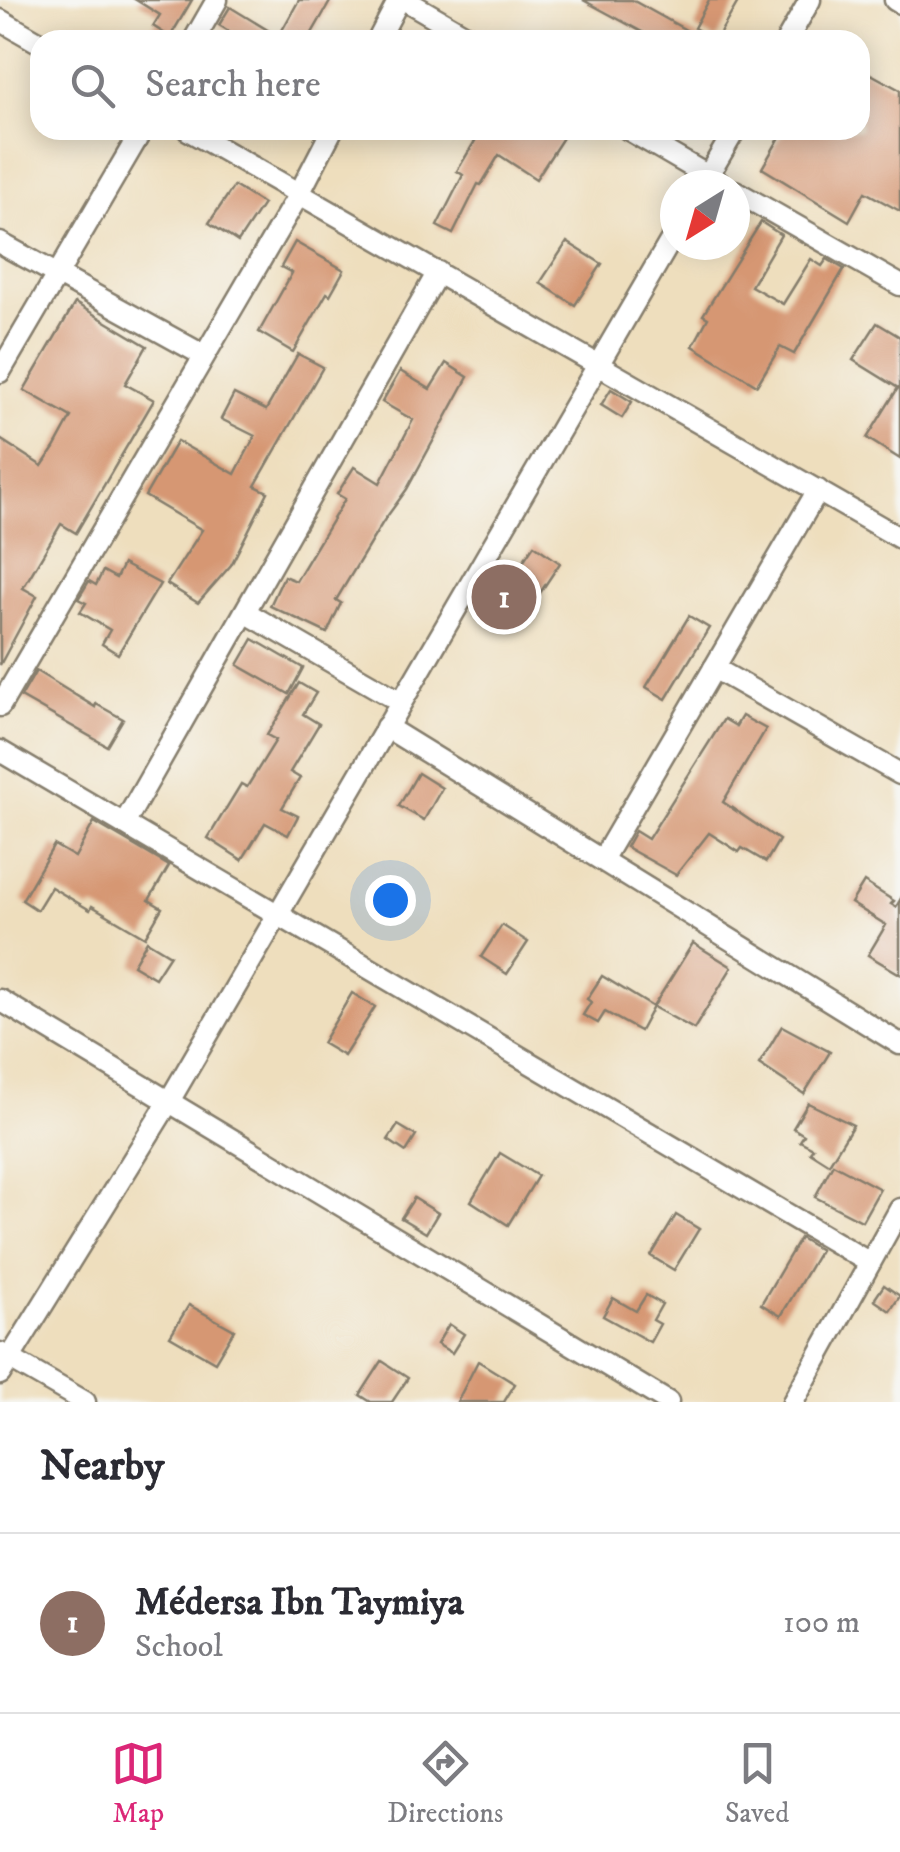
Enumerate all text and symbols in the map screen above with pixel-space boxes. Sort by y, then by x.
search box [30,30,870,140]
icon: search [65,58,120,113]
text: Search here [145,61,321,109]
north arrow [660,170,750,260]
pin: 1 [472,560,536,634]
your location [365,875,416,926]
text: Nearby [40,1441,164,1493]
text: Médersa Ibn Taymiya [135,1579,464,1627]
text: 1 [67,1603,78,1643]
text: 100 m [783,1603,860,1643]
text: School [135,1627,223,1667]
tab: Map [111,1736,166,1831]
tab: Directions [387,1736,503,1831]
tab: Saved [725,1736,789,1831]

